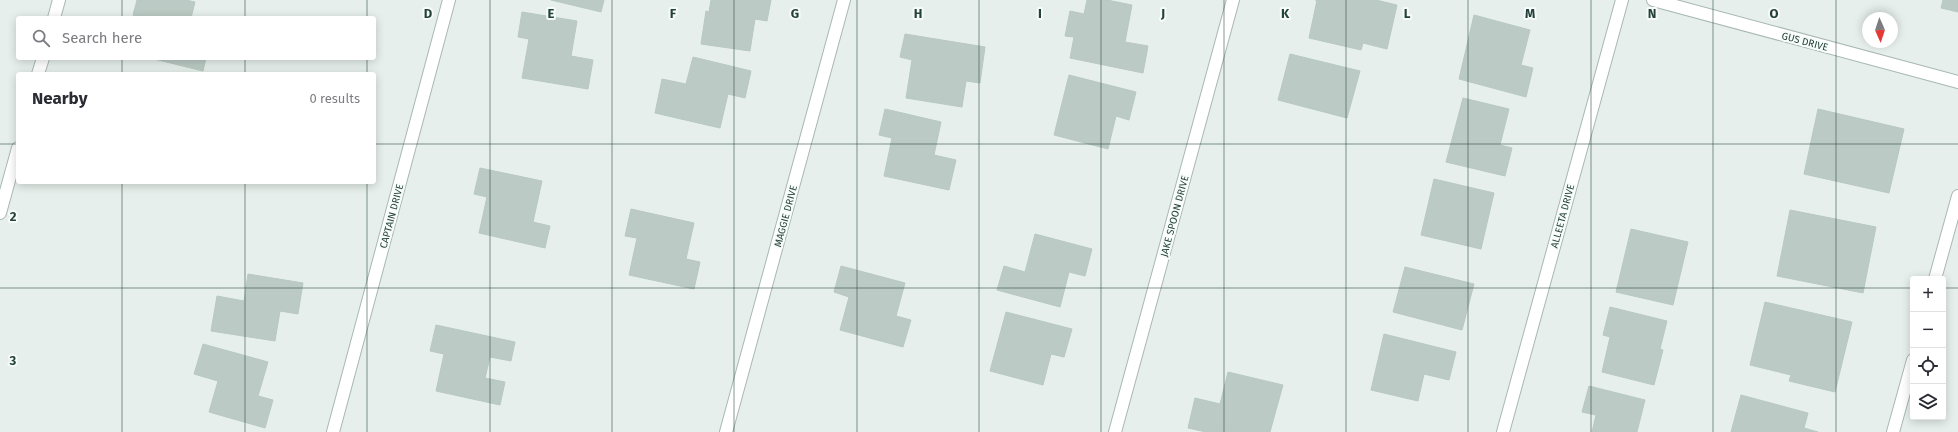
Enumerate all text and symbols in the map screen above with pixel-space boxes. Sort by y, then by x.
text: D [424,6,433,21]
text: E [548,6,555,21]
text: F [670,6,677,21]
text: G [791,6,799,21]
text: H [914,6,922,21]
text: I [1038,6,1042,21]
text: J [1160,6,1165,21]
text: K [1281,6,1290,21]
text: L [1404,6,1411,21]
text: M [1525,6,1535,21]
text: N [1648,6,1656,21]
text: O [1770,6,1779,21]
north arrow [1862,12,1898,48]
search box [16,16,376,60]
icon: search [30,27,52,49]
text: Search here [62,29,142,47]
street label: GUS DRIVE [1780,30,1829,54]
text: Nearby [32,88,87,109]
text: 0 results [309,91,360,106]
street label: JAKE SPOON DRIVE [1158,174,1192,258]
street label: CAPTAIN DRIVE [378,183,406,250]
street label: ALLEETA DRIVE [1549,183,1577,250]
street label: MAGGIE DRIVE [772,184,800,248]
text: 2 [10,209,17,224]
map controls [1910,276,1946,420]
button: + [1910,276,1946,312]
button: − [1910,312,1946,348]
button: locate [1910,348,1946,384]
text: 3 [9,353,17,368]
button: layers [1910,384,1946,420]

